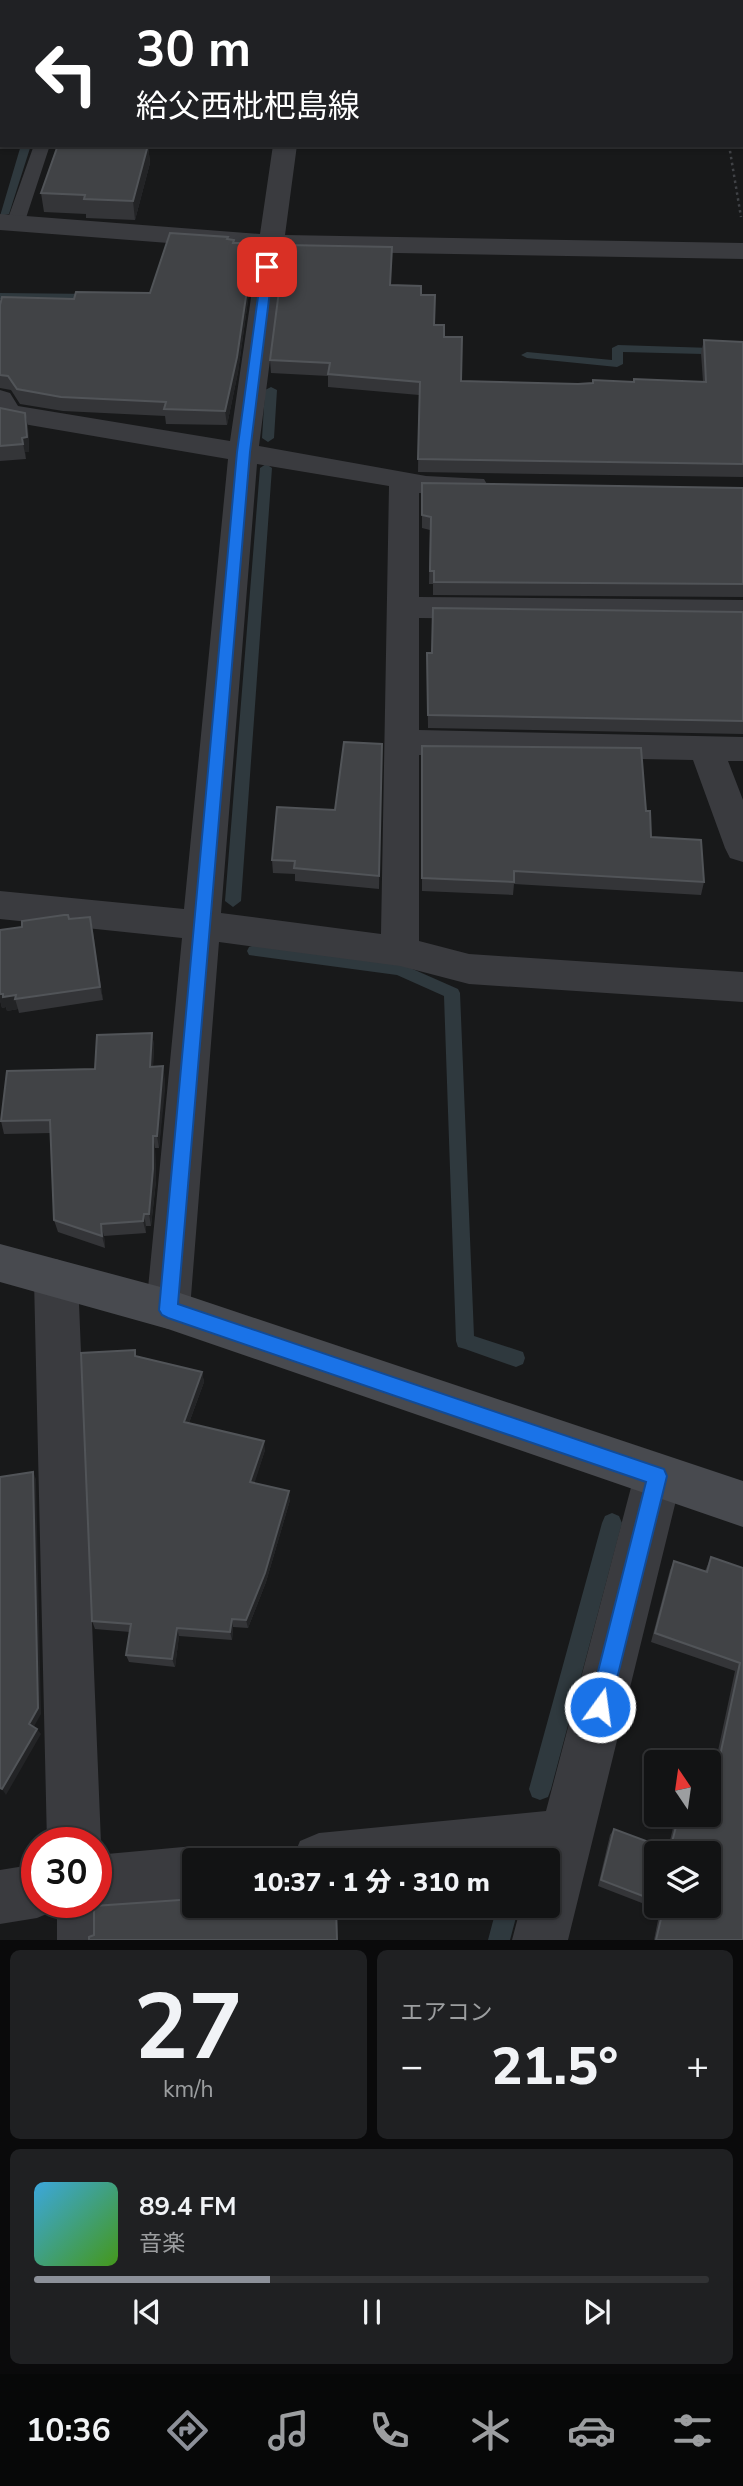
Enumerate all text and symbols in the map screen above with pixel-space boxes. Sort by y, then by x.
text: 30 m [136,16,251,83]
icon: left [21,28,112,119]
text: 給父西枇杷島線 [136,85,360,128]
pin [237,237,297,297]
icon: arrive [248,248,286,286]
position arrow [563,1670,637,1744]
north arrow [644,1750,721,1827]
map controls [644,1750,721,1918]
speed limit sign: 30 [21,1827,112,1918]
button: layers [644,1841,721,1918]
text: 10:37 · 1 分 · 310 m [252,1865,490,1900]
text: 27 [134,1966,243,2090]
text: エアコン [401,1997,493,2028]
text: 21.5° [491,2031,618,2102]
text: − [401,2041,423,2092]
text: + [686,2041,709,2092]
text: km/h [163,2074,214,2105]
text: 89.4 FM [139,2189,236,2224]
text: 音楽 [139,2228,185,2259]
icon: previous [128,2293,166,2331]
icon: pause [353,2293,391,2331]
icon: next [578,2293,616,2331]
icon: directions [163,2406,212,2455]
icon: music [264,2406,313,2455]
icon: phone [365,2406,414,2455]
icon: climate [466,2406,515,2455]
icon: car [567,2406,616,2455]
icon: filters [668,2406,717,2455]
text: 10:36 [26,2409,111,2452]

